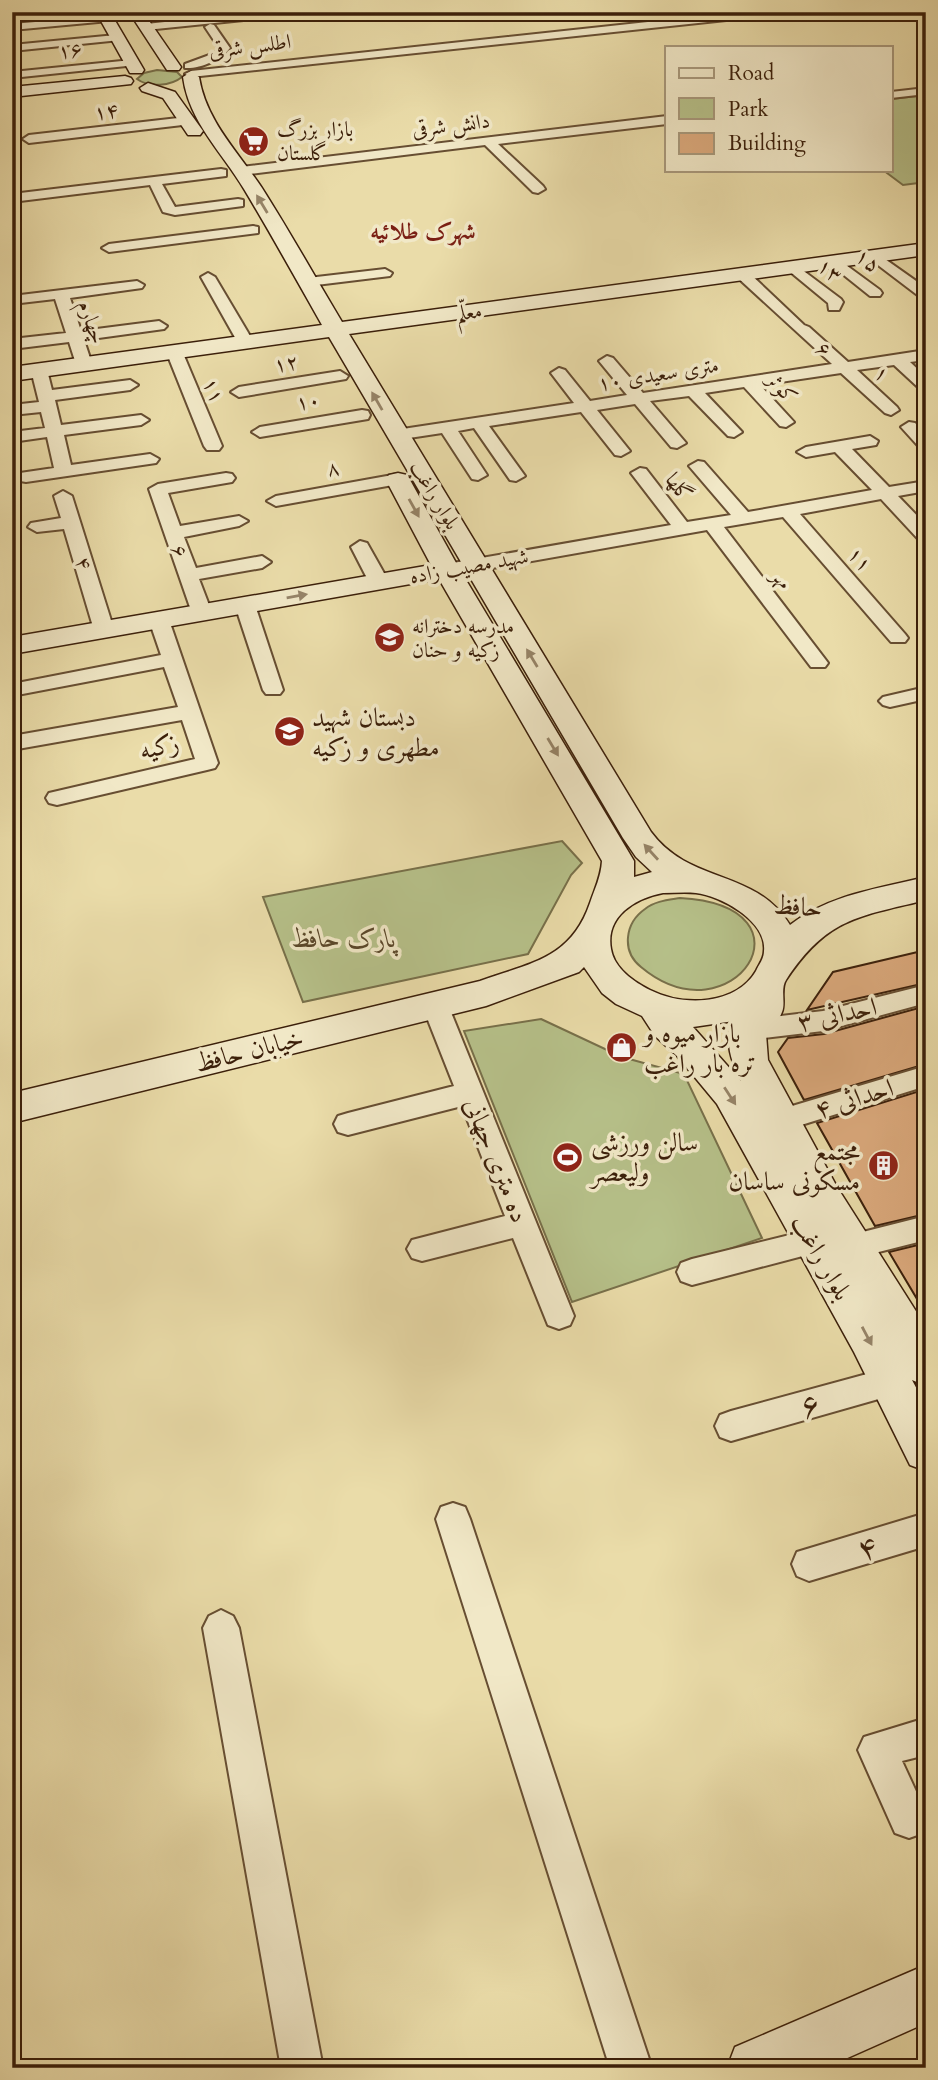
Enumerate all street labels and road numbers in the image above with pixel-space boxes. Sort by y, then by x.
street label: اطلس شرقی [207,27,293,66]
street label: ۱۶ [56,35,84,66]
street label: ۱۴ [92,96,120,127]
street label: دانش شرقی [410,106,492,145]
street label: ۱۵ [849,241,886,279]
street label: ۱۳ [811,251,848,289]
street label: معلّم [454,295,485,335]
street label: چهارم [68,296,113,349]
street label: ۶ [809,334,838,364]
street label: ۱۲ [271,347,301,380]
street label: ۱۰ متری سعیدی [595,351,721,398]
street label: ۱ [867,359,896,388]
street label: کوثر [758,365,804,411]
street label: ۱۱ [195,373,232,407]
street label: ۱۰ [294,385,322,418]
street label: ۸ [325,453,342,484]
street label: بلوار راغب [403,455,467,535]
street label: گلها [658,467,699,508]
street label: ۶ [164,540,195,562]
street label: ۱۱ [841,541,879,578]
street label: شهید مصیب زاده [407,542,531,591]
street label: ۴ [68,553,99,573]
street label: مهر [763,562,799,595]
street label: زکیه [136,725,182,768]
street label: حافظ [772,887,824,926]
street label: احداثی ۳ [794,989,880,1040]
street label: خیابان حافظ [191,1020,307,1081]
street label: احداثی ۴ [811,1070,898,1127]
street label: ده متری جهانی [456,1093,537,1228]
street label: بلوار راغب [783,1208,860,1307]
street label: ۶ [795,1381,825,1429]
street label: ۴ [852,1524,883,1572]

